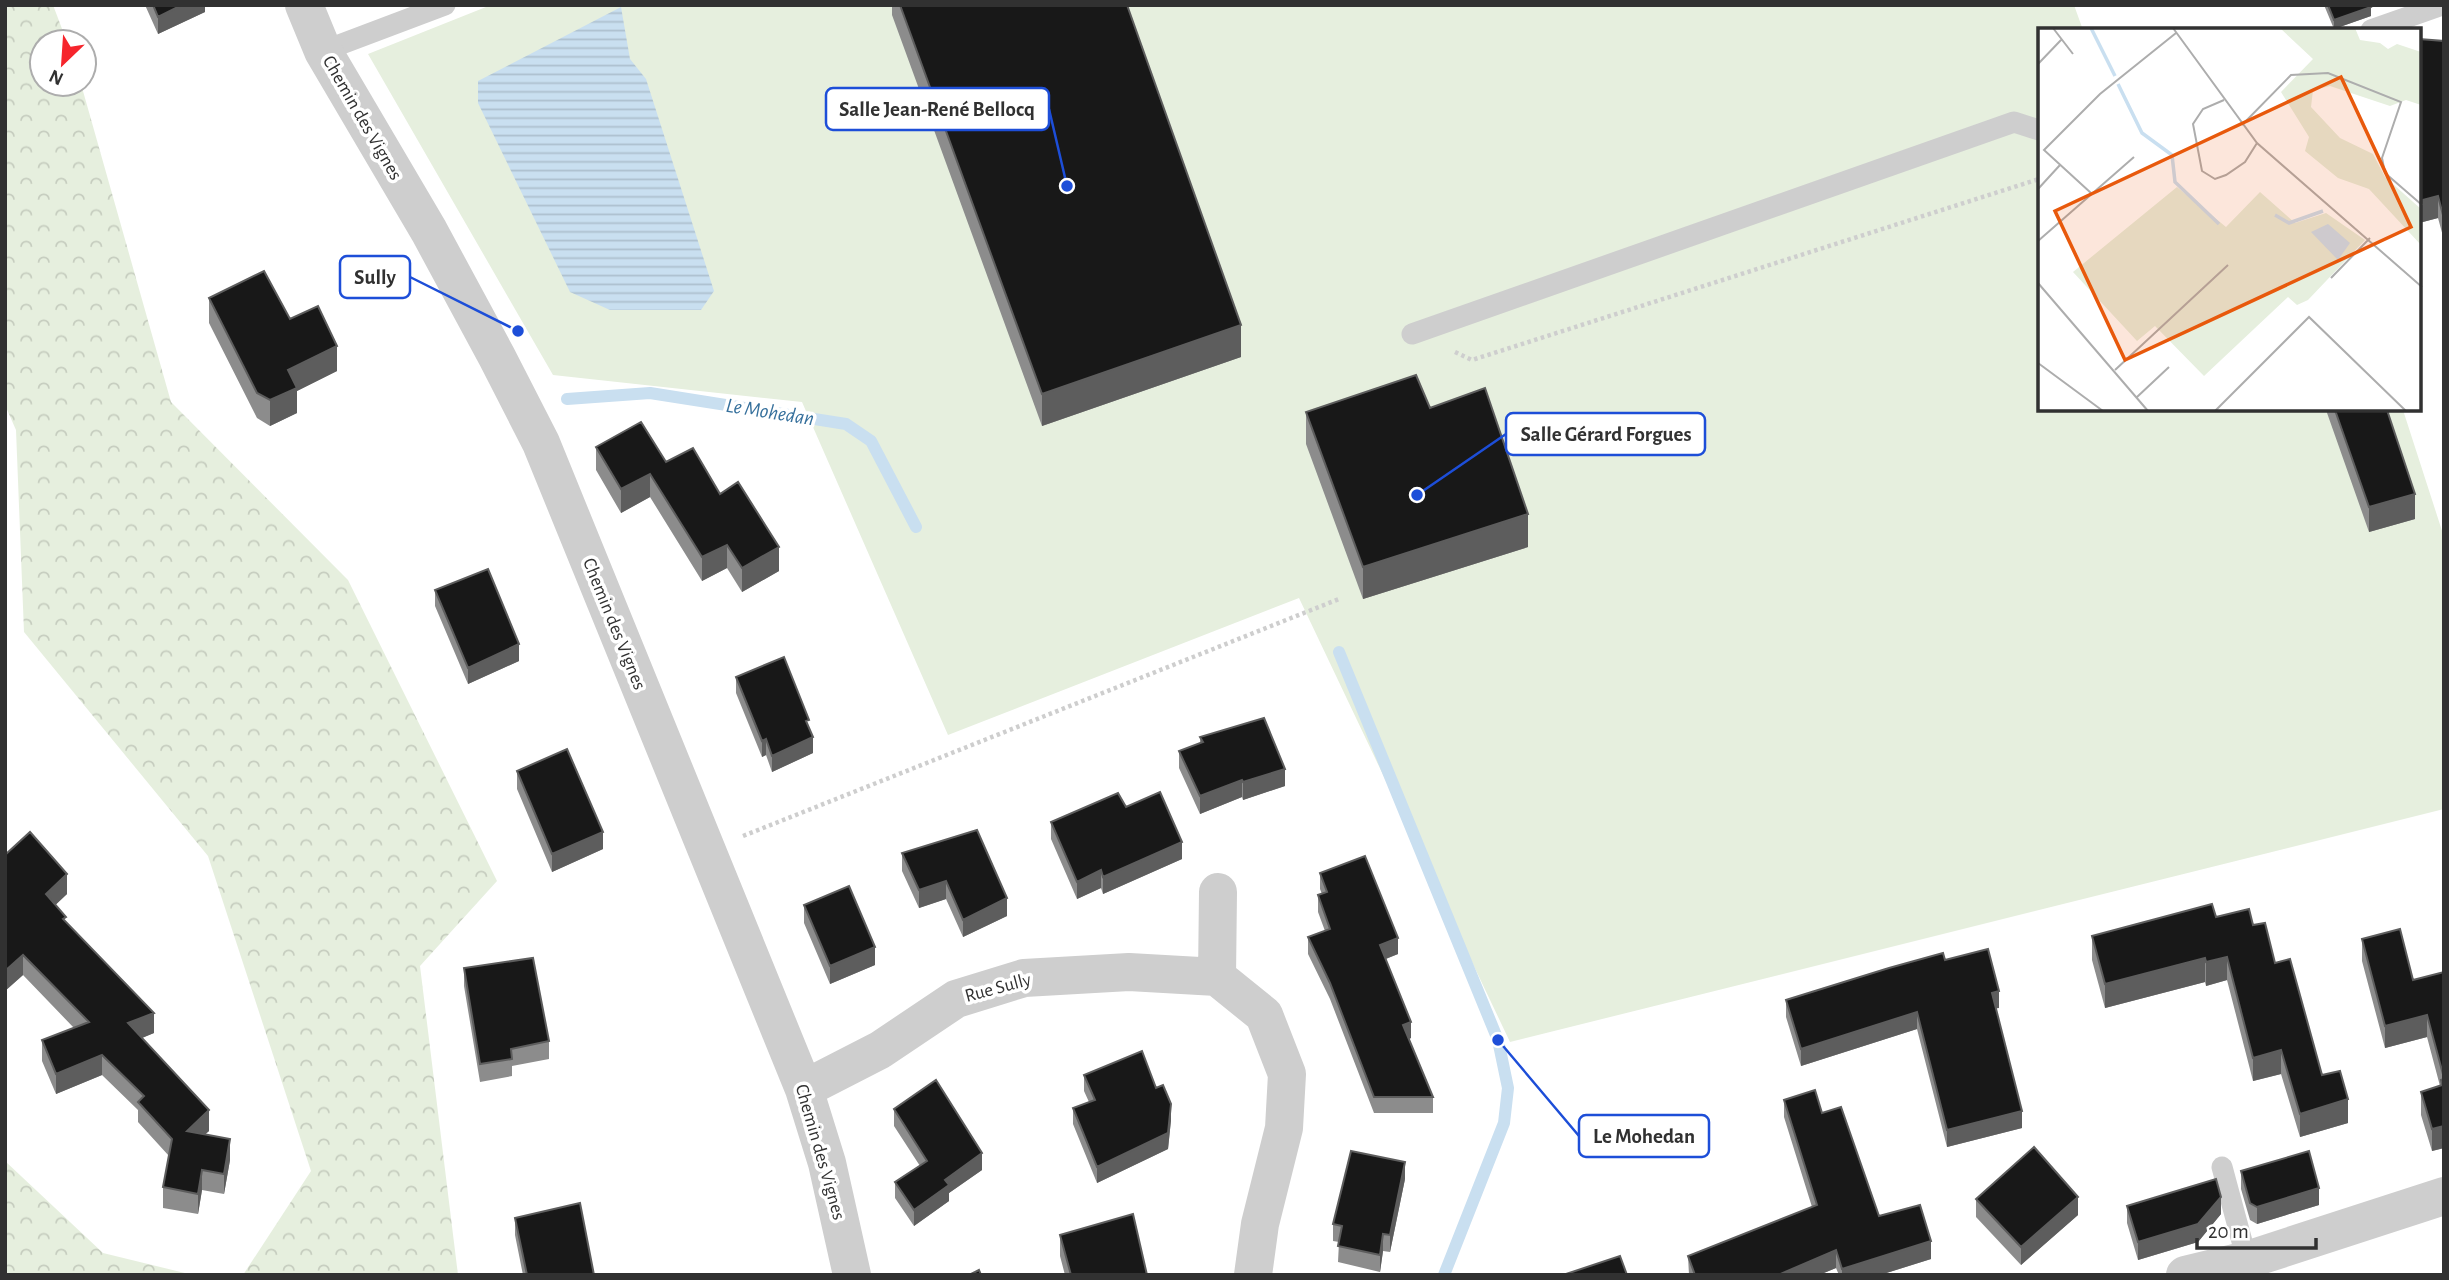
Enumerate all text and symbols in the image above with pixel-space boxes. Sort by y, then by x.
north arrow [28,28,98,98]
inset map [2038,28,2421,411]
street label: Chemin des Vignes [319,53,405,183]
text: N [46,66,66,88]
callout: Salle Jean-René Bellocq [826,88,1049,130]
text: Salle Jean-René Bellocq [839,99,1035,120]
callout: Sully [340,256,410,298]
text: Sully [354,267,397,288]
water label: Le Mohedan [724,395,816,429]
callout: Salle Gérard Forgues [1506,413,1705,455]
text: Salle Gérard Forgues [1520,424,1692,445]
street label: Chemin des Vignes [579,555,649,693]
street label: Rue Sully [963,970,1033,1006]
street label: Chemin des Vignes [792,1082,848,1222]
callout: Le Mohedan [1579,1115,1709,1157]
text: Le Mohedan [1593,1126,1695,1147]
scale bar [2197,1206,2316,1250]
text: 20 m [2208,1221,2249,1242]

